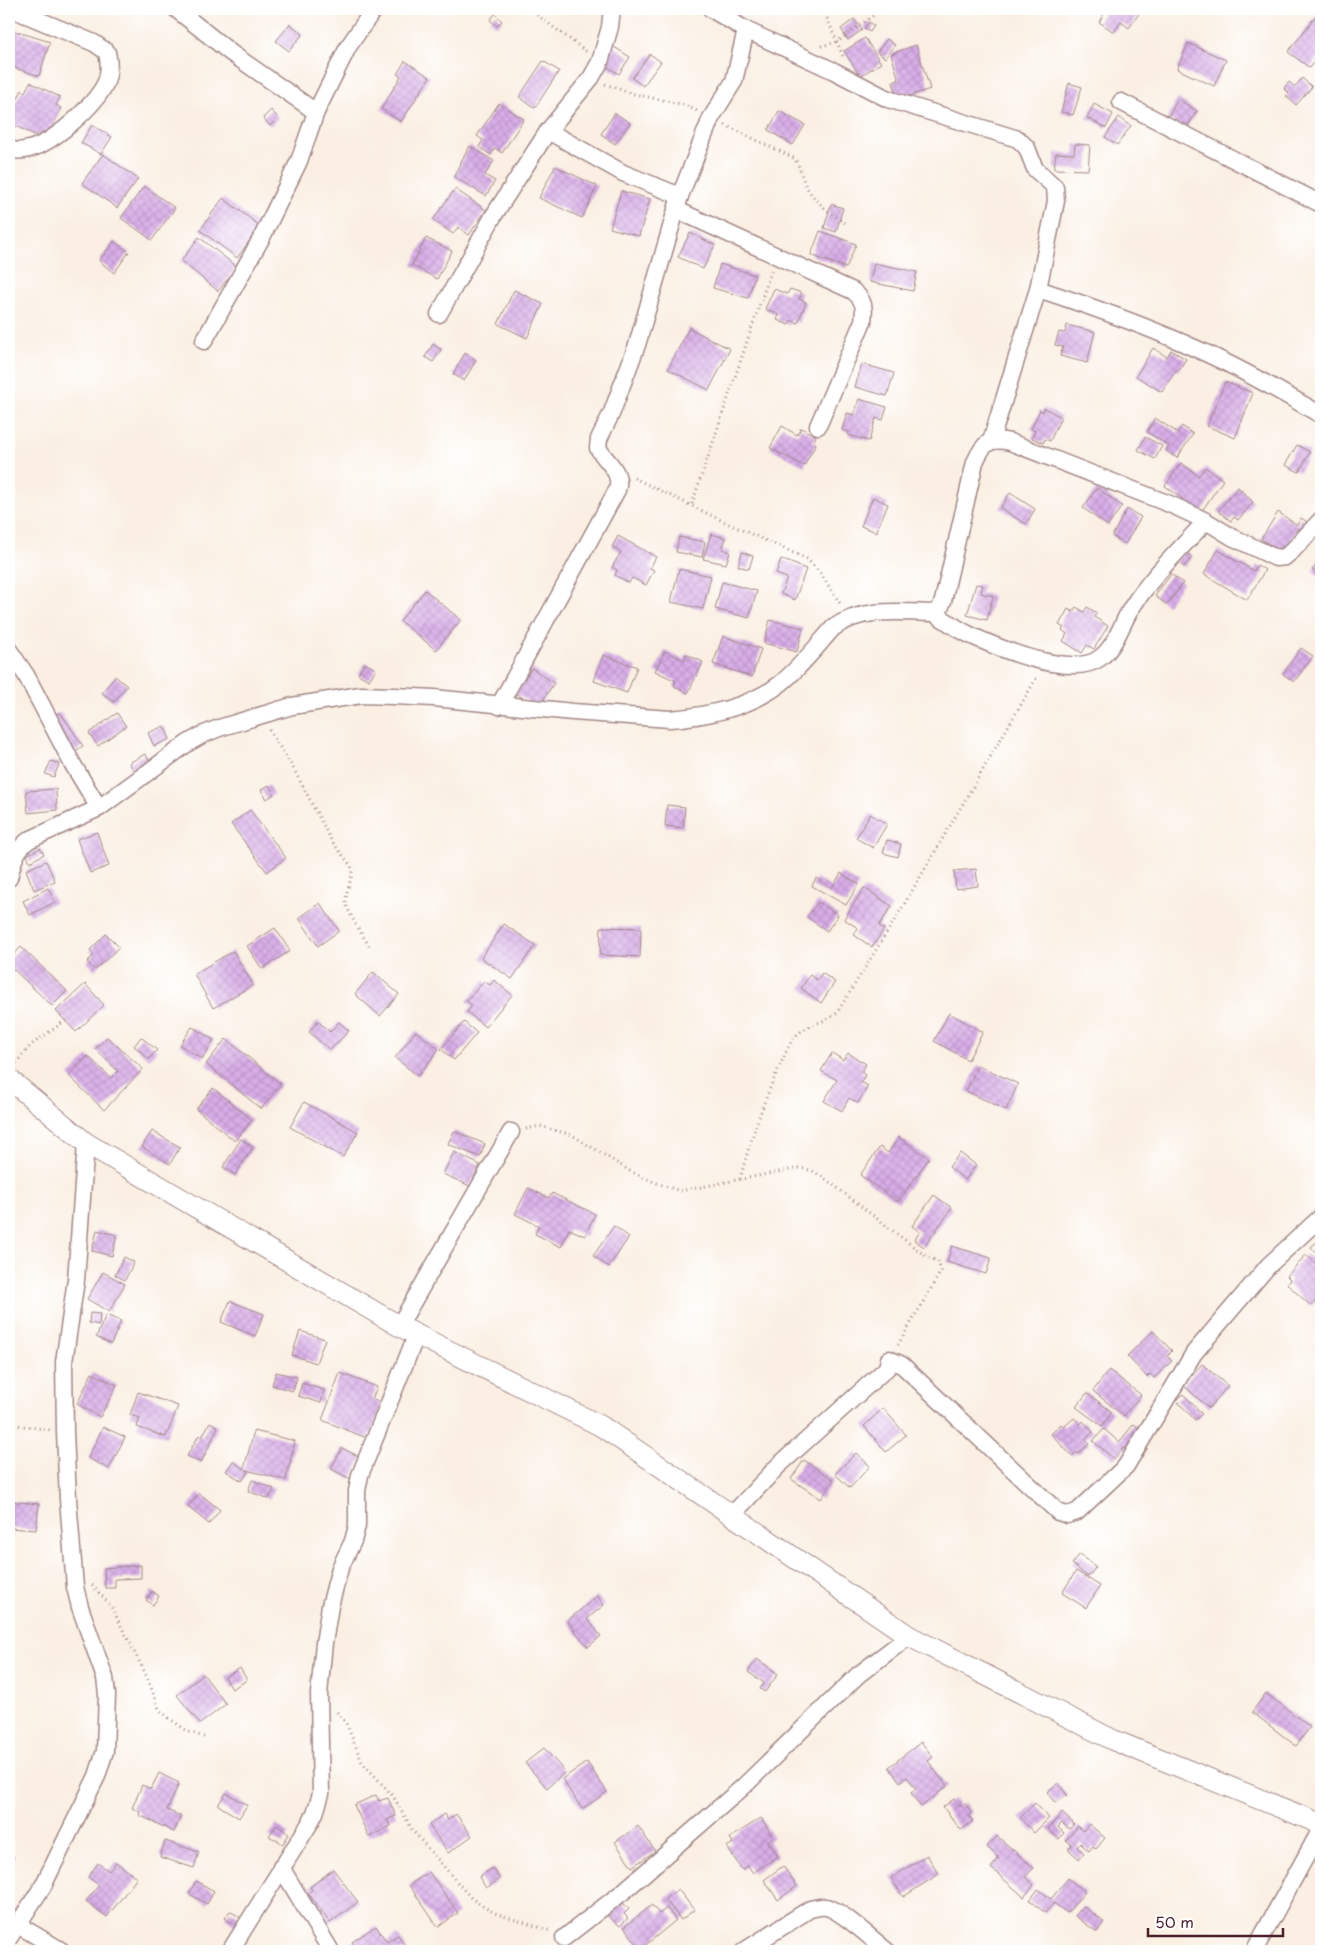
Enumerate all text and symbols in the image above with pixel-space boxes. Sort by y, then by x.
scale bar [1148,1905,1282,1937]
text: 50 m [1155,1910,1194,1933]

